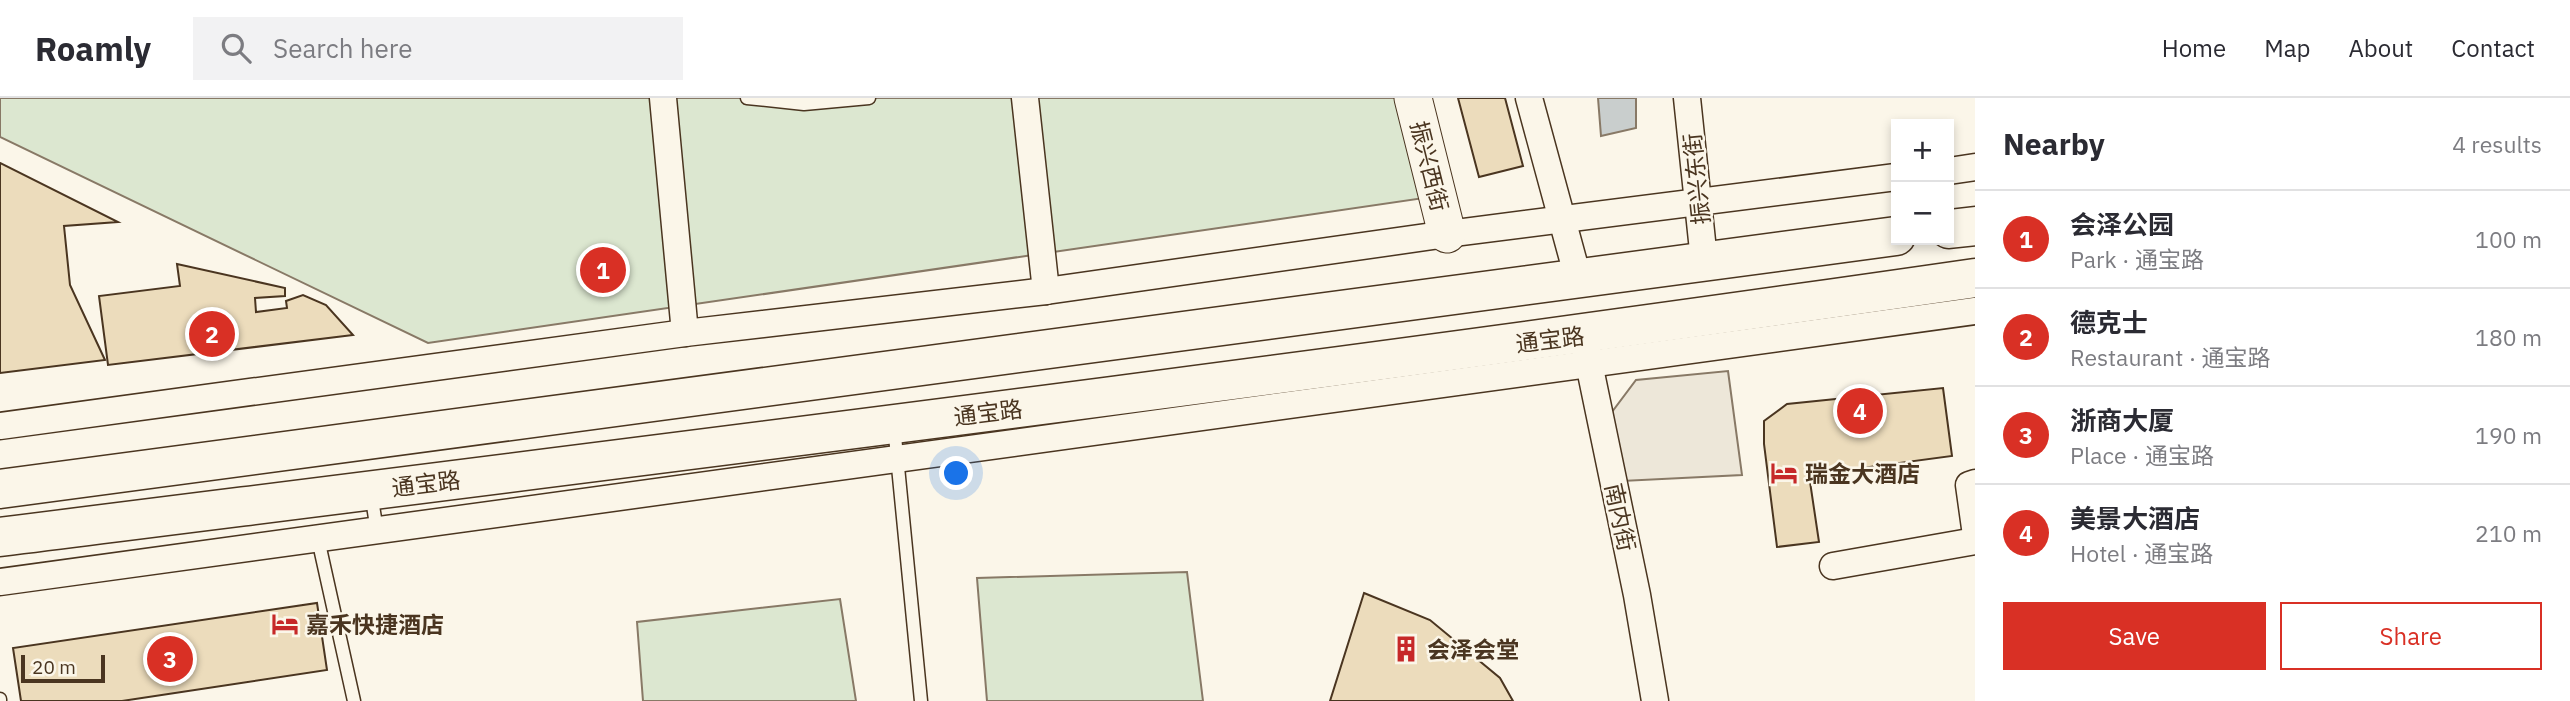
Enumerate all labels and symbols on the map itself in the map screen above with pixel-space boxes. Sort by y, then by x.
street label: 振兴西街 [1404,118,1456,214]
street label: 振兴东街 [1676,132,1716,226]
pin: 1 [580,244,626,296]
pin: 2 [189,308,235,360]
street label: 通宝路 [1514,320,1586,358]
pin: 4 [1837,385,1883,437]
street label: 通宝路 [952,393,1024,431]
your location [939,456,973,490]
hotel icon: 瑞金大酒店 [1769,458,1799,488]
place label: 瑞金大酒店 [1805,458,1920,488]
street label: 通宝路 [390,464,462,502]
street label: 南内街 [1599,480,1643,554]
hotel icon: 嘉禾快捷酒店 [270,609,300,639]
place label: 嘉禾快捷酒店 [306,609,444,639]
pin: 3 [147,633,193,685]
building icon: 会泽会堂 [1391,634,1421,664]
place label: 会泽会堂 [1427,634,1519,664]
scale bar [21,652,105,684]

